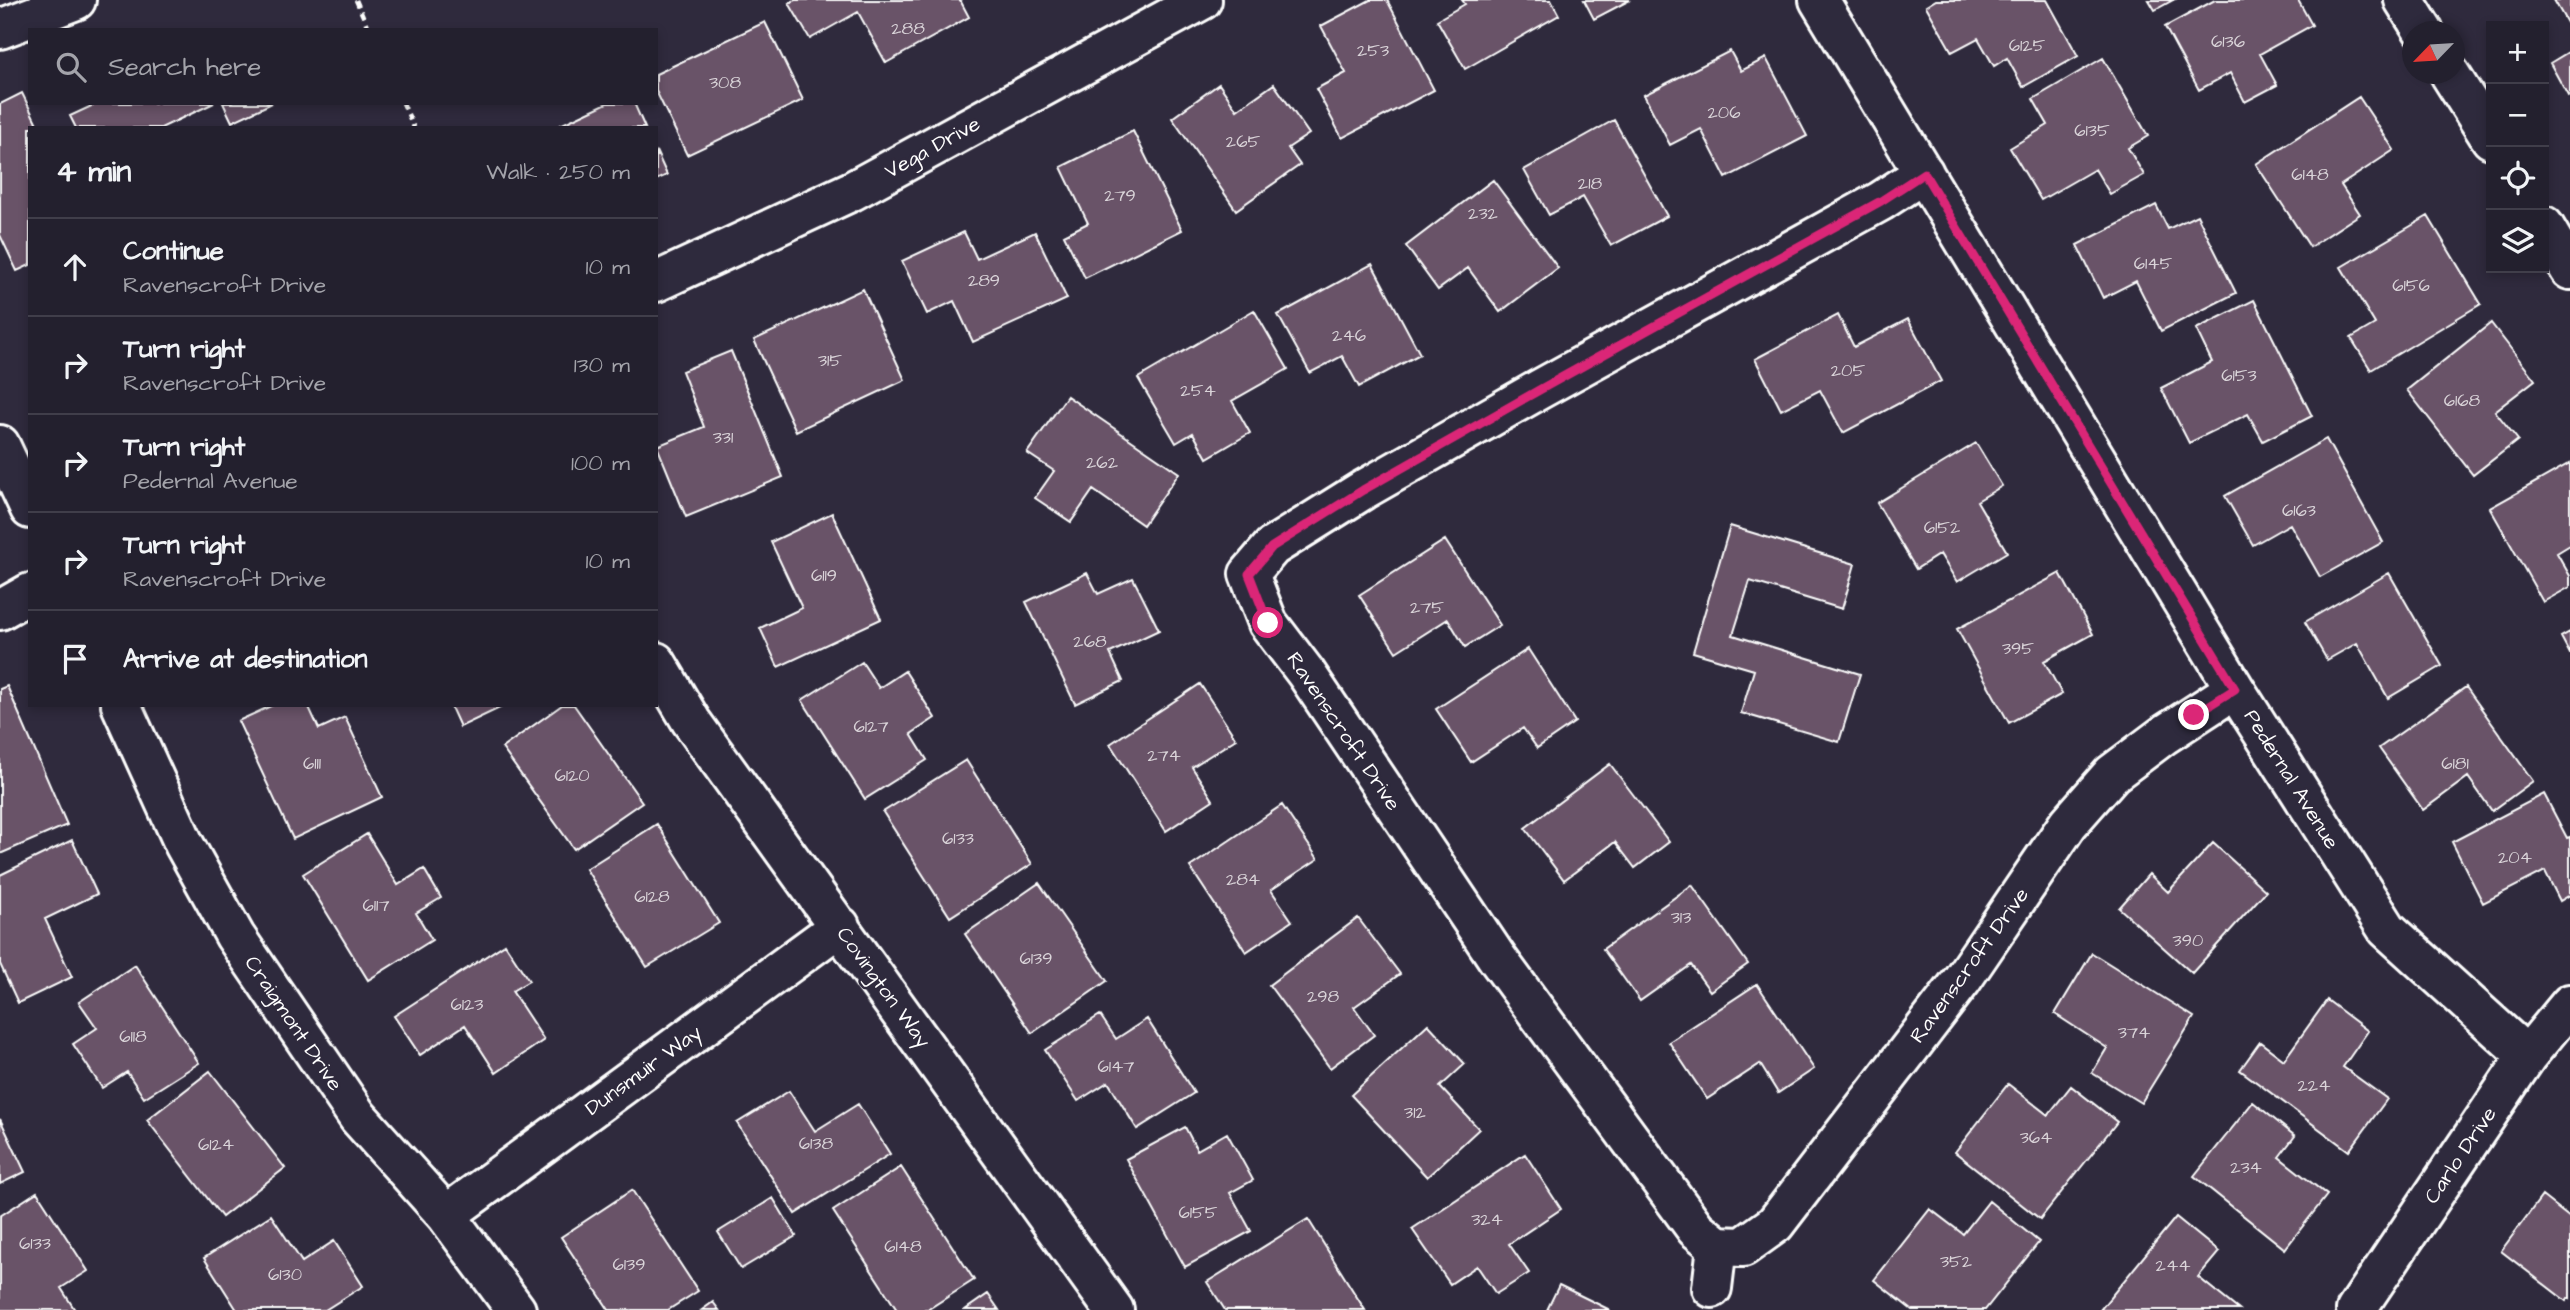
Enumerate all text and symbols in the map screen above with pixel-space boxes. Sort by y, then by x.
house number: 288 [891,16,925,41]
north arrow [2402,21,2465,84]
map controls [2486,21,2549,273]
button: + [2486,21,2549,84]
search box [28,28,658,105]
house number: 6136 [2211,29,2245,54]
house number: 6125 [2009,33,2046,58]
house number: 253 [1357,38,1389,63]
icon: search [52,48,90,86]
text: Search here [108,49,261,85]
house number: 308 [709,70,741,95]
button: − [2486,84,2549,147]
house number: 206 [1708,100,1740,125]
street label: Vega Drive [879,109,986,187]
house number: 6135 [2074,118,2110,143]
house number: 265 [1226,129,1260,154]
button: locate [2486,147,2549,210]
text: 4 min [56,151,131,193]
text: Walk · 250 m [486,156,630,188]
house number: 6148 [2291,162,2329,187]
house number: 218 [1578,171,1602,196]
house number: 279 [1104,183,1136,208]
house number: 232 [1468,201,1499,226]
button: layers [2486,210,2549,273]
text: Continue [123,233,224,269]
icon: ahead [56,248,94,286]
text: 10 m [585,251,630,283]
house number: 6145 [2134,251,2173,276]
house number: 289 [968,268,1000,293]
text: Ravenscroft Drive [123,269,326,301]
house number: 6156 [2392,273,2430,298]
house number: 246 [1332,323,1366,348]
text: Turn right [123,331,245,367]
icon: right [56,346,94,384]
house number: 315 [818,348,842,373]
text: 130 m [574,349,630,381]
house number: 205 [1831,358,1865,383]
house number: 6153 [2221,363,2257,388]
text: Ravenscroft Drive [123,367,326,399]
house number: 254 [1180,378,1216,403]
house number: 6168 [2444,388,2481,413]
house number: 331 [713,425,733,450]
text: Turn right [123,429,245,465]
icon: right [56,444,94,482]
text: 100 m [571,447,630,479]
house number: 262 [1086,450,1119,475]
text: Pedernal Avenue [123,465,298,497]
house number: 6163 [2282,498,2316,523]
house number: 6152 [1924,515,1961,540]
text: Turn right [123,527,245,563]
icon: right [56,542,94,580]
text: 10 m [585,545,630,577]
text: Ravenscroft Drive [123,563,326,595]
house number: 6119 [811,563,837,588]
house number: 275 [1410,595,1444,620]
route start [1252,607,1283,638]
house number: 268 [1073,629,1107,654]
house number: 395 [2002,636,2034,661]
icon: arrive [56,640,94,678]
text: Arrive at destination [123,641,368,677]
street label: Ravenscroft Drive [1280,646,1408,816]
route end [2178,699,2209,730]
street label: Pedernal Avenue [2237,704,2346,855]
house number: 6127 [854,714,888,739]
house number: 274 [1147,743,1181,768]
house number: 6111 [303,751,321,776]
house number: 6181 [2441,751,2469,776]
house number: 6120 [554,763,590,788]
house number: 6133 [942,826,974,851]
house number: 204 [2498,845,2532,870]
house number: 284 [1226,867,1260,892]
street label: Ravenscroft Drive [1903,882,2036,1049]
house number: 6128 [634,884,670,909]
house number: 6117 [363,893,389,918]
house number: 313 [1671,905,1691,930]
street label: Covington Way [828,921,938,1055]
house number: 390 [2173,928,2203,953]
house number: 6139 [1020,946,1053,971]
street label: Craigmont Drive [236,950,350,1098]
house number: 298 [1307,984,1339,1009]
house number: 6123 [450,992,484,1017]
street label: Dunsmuir Way [579,1018,709,1124]
house number: 374 [2118,1020,2150,1045]
house number: 6118 [119,1024,147,1049]
house number: 6147 [1098,1054,1134,1079]
house number: 224 [2298,1073,2330,1098]
house number: 312 [1404,1100,1427,1125]
street label: Carlo Drive [2417,1101,2504,1210]
house number: 364 [2020,1125,2052,1150]
house number: 6138 [799,1131,834,1156]
house number: 6124 [198,1132,234,1157]
house number: 234 [2230,1155,2262,1180]
house number: 6155 [1178,1200,1218,1225]
house number: 324 [1471,1207,1503,1232]
house number: 6133 [19,1231,51,1256]
house number: 6148 [884,1234,922,1259]
house number: 352 [1940,1249,1973,1274]
house number: 6139 [613,1252,646,1277]
house number: 244 [2156,1253,2190,1278]
house number: 6130 [268,1262,302,1287]

